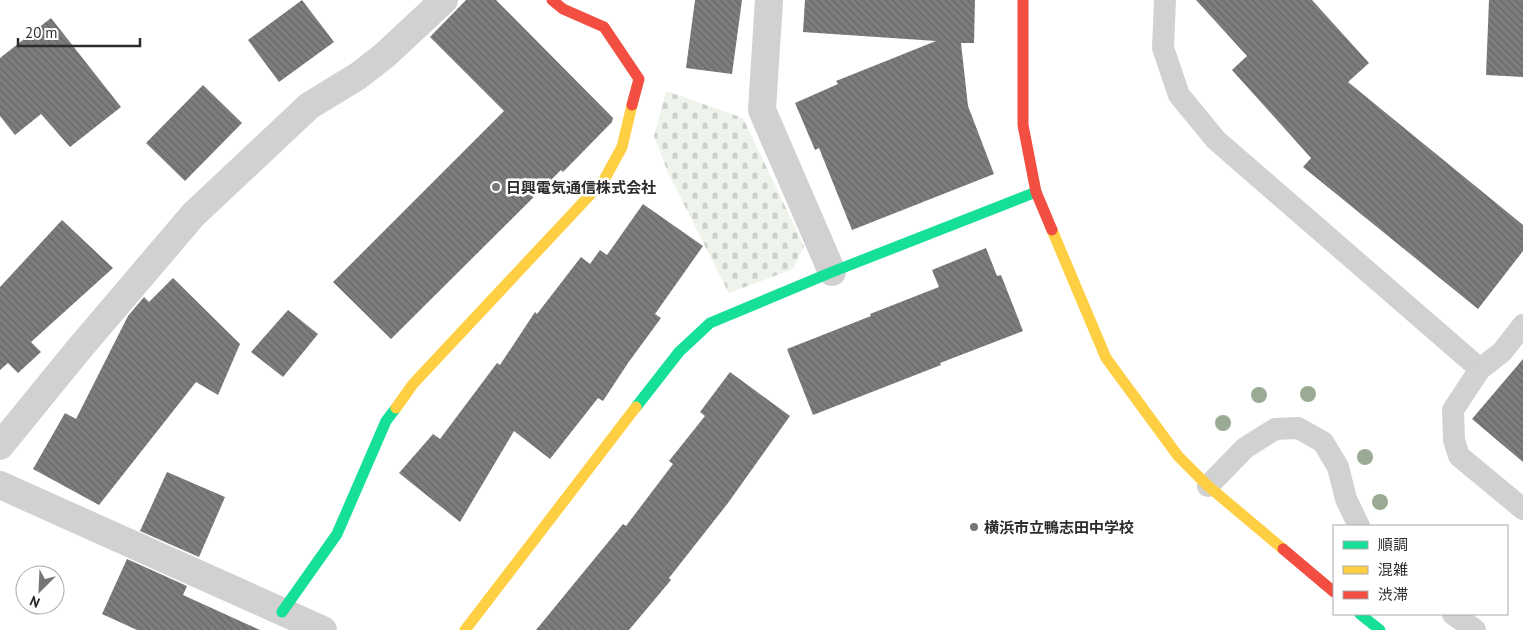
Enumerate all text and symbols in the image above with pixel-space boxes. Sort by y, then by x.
scale bar [18,15,140,47]
text: 20 m [25,23,58,42]
place label: 日興電気通信株式会社 [506,178,656,197]
marker: 日興電気通信株式会社 [490,181,502,193]
place label: 横浜市立鴨志田中学校 [984,518,1134,537]
marker: 横浜市立鴨志田中学校 [968,521,980,533]
legend [1333,525,1508,615]
text: 順調 [1378,535,1408,554]
text: 混雑 [1378,560,1408,579]
north arrow [15,565,65,615]
text: 渋滞 [1378,585,1408,604]
text: N [27,592,43,612]

